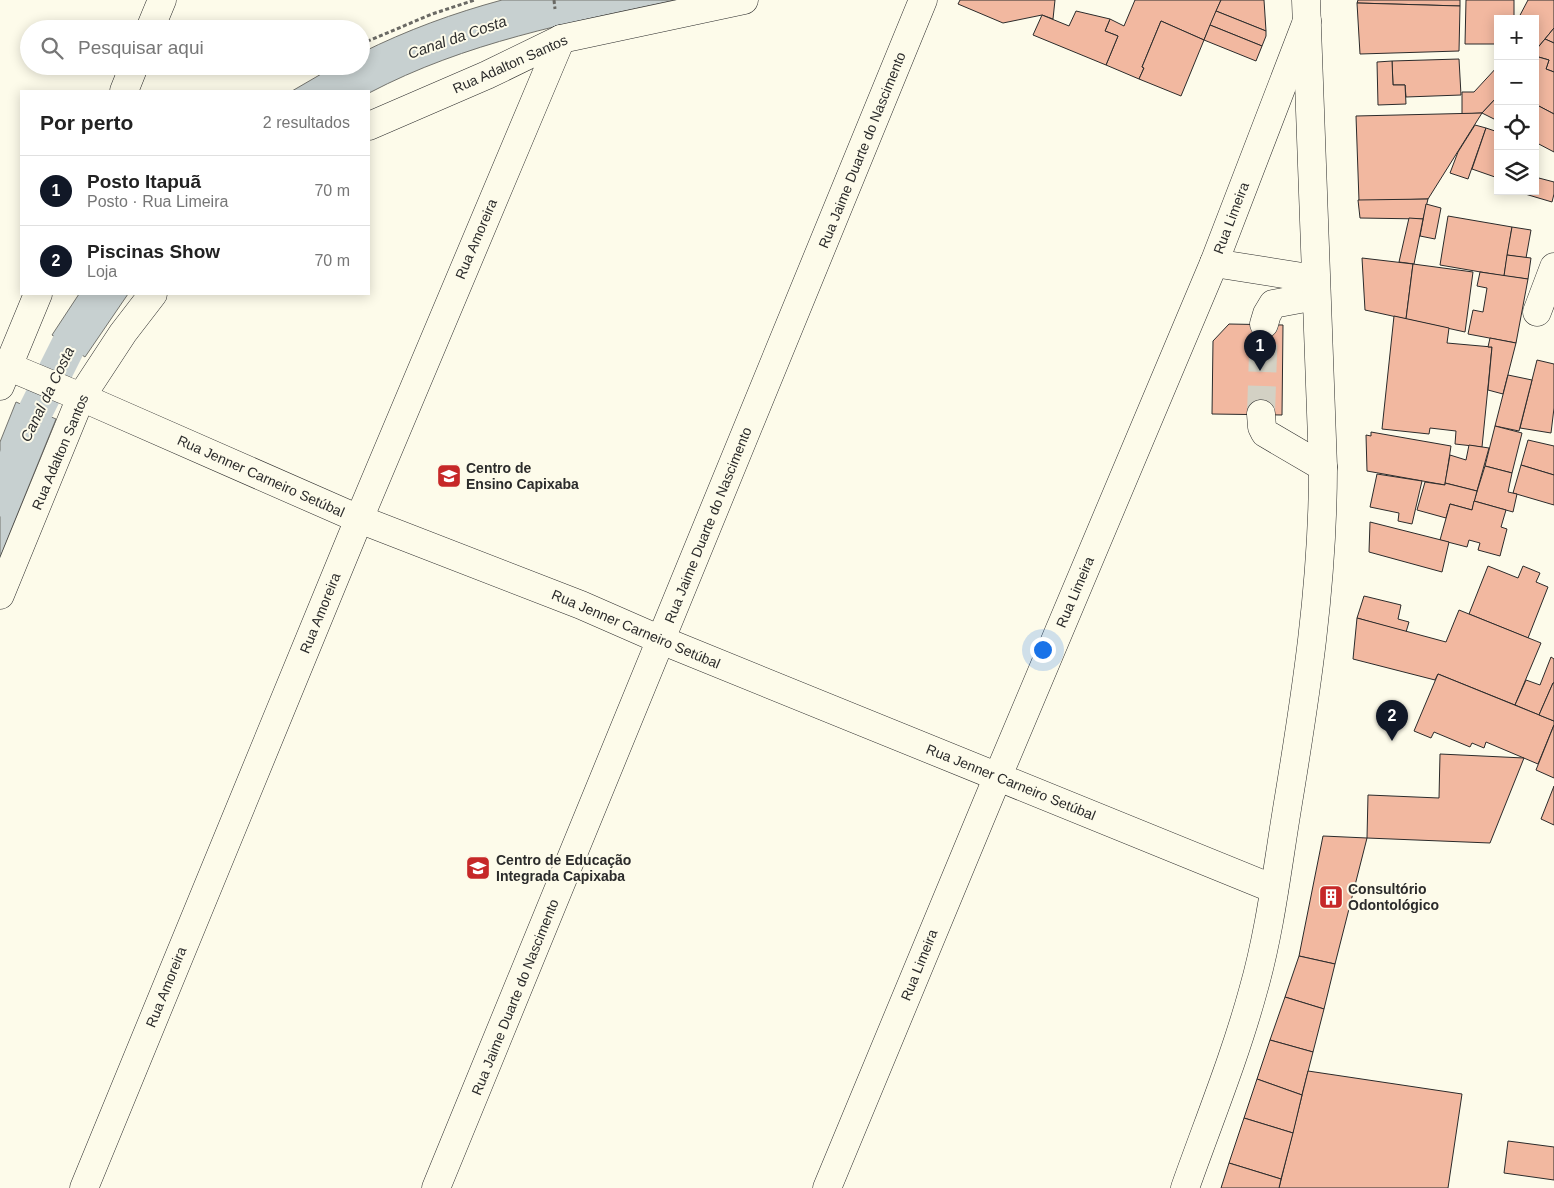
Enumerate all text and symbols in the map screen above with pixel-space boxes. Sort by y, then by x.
water label: Canal da Costa [405,12,509,62]
map controls [1494,15,1539,195]
button: + [1494,15,1539,60]
search box [20,20,370,75]
street label: Rua Adalton Santos [450,32,570,96]
icon: search [38,34,66,62]
text: Pesquisar aqui [78,37,204,58]
street label: Rua Jaime Duarte do Nascimento [815,49,909,250]
button: − [1494,60,1539,105]
button: locate [1494,105,1539,150]
text: Por perto [40,111,133,134]
text: 2 resultados [263,114,350,131]
button: layers [1494,150,1539,195]
text: Posto Itapuã [87,171,201,192]
street label: Rua Limeira [1210,180,1252,256]
text: 1 [52,182,60,199]
text: 70 m [314,182,350,199]
text: Posto · Rua Limeira [87,193,228,210]
street label: Rua Amoreira [452,196,500,282]
text: Piscinas Show [87,241,220,262]
text: 2 [52,252,60,269]
text: 70 m [314,252,350,269]
text: Loja [87,263,117,280]
pin: 1 [1244,330,1276,371]
water label: Canal da Costa [17,344,77,444]
street label: Rua Adalton Santos [28,392,92,512]
street label: Rua Jaime Duarte do Nascimento [661,424,755,625]
street label: Rua Jenner Carneiro Setúbal [175,432,347,520]
place label: Centro de Ensino Capixaba [466,460,579,492]
school or university icon: Centro de Ensino Capixaba [436,463,462,489]
street label: Rua Limeira [1053,554,1097,630]
street label: Rua Amoreira [297,570,344,656]
street label: Rua Jenner Carneiro Setúbal [549,586,723,672]
your location [1030,637,1056,663]
pin: 2 [1376,700,1408,741]
street label: Rua Jenner Carneiro Setúbal [924,741,1098,823]
place label: Centro de Educação Integrada Capixaba [496,852,631,884]
school or university icon: Centro de Educação Integrada Capixaba [465,855,491,881]
place label: Consultório Odontológico [1348,881,1439,913]
building icon: Consultório Odontológico [1318,884,1344,910]
street label: Rua Jaime Duarte do Nascimento [468,896,562,1097]
street label: Rua Limeira [897,927,941,1003]
street label: Rua Amoreira [143,944,190,1030]

